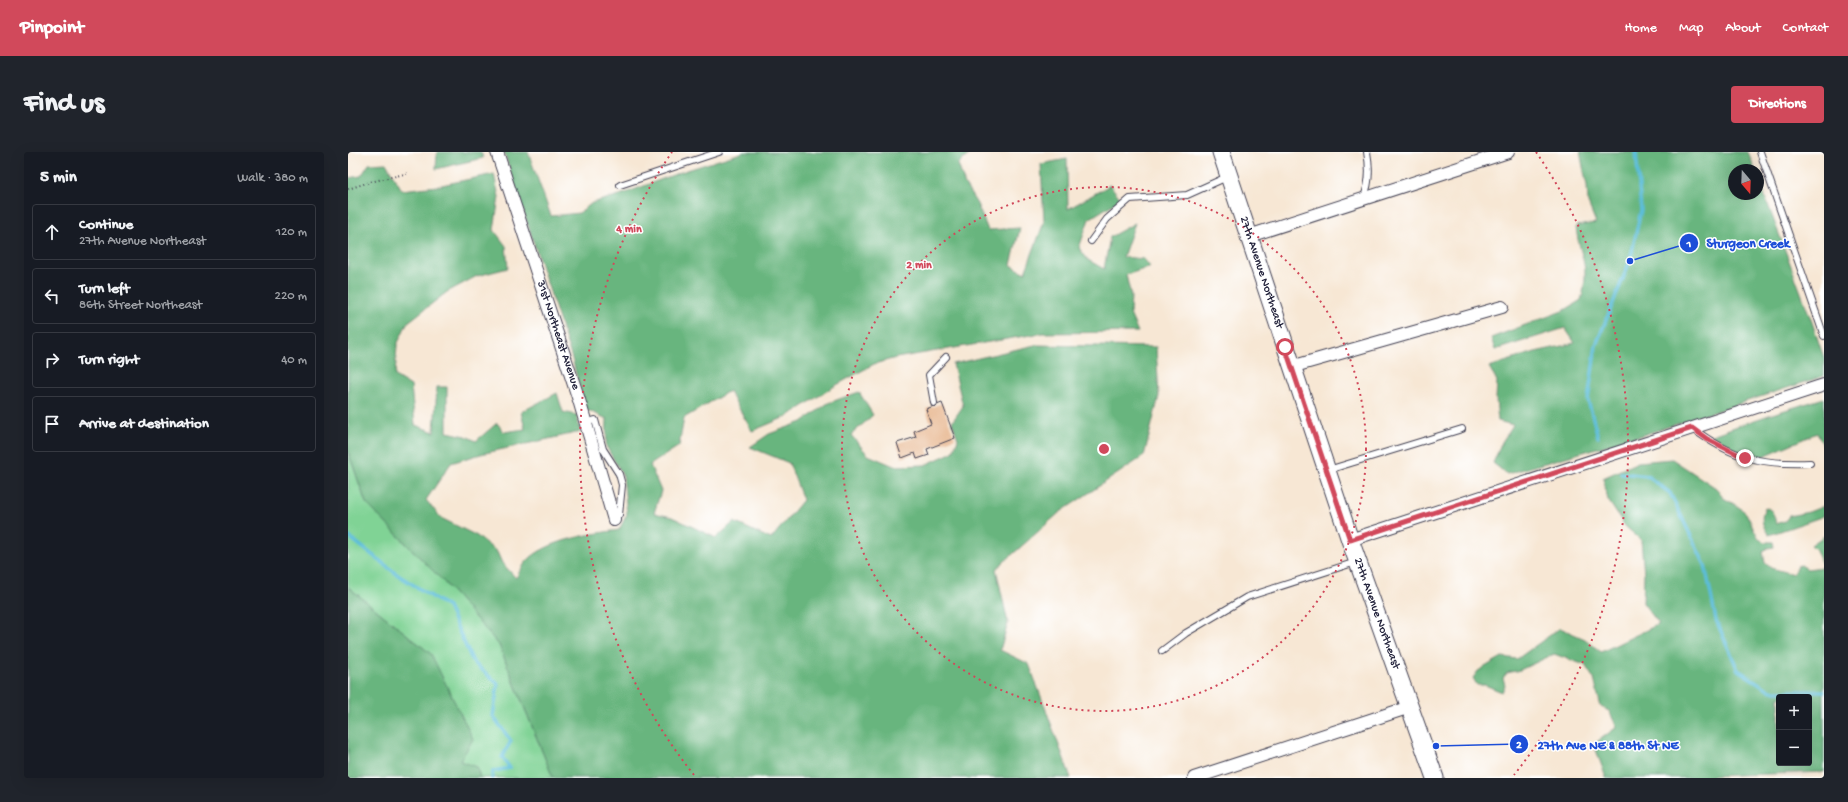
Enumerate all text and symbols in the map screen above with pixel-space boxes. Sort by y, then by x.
text: Pinpoint [20,17,84,40]
text: Home [1625,20,1657,37]
text: Map [1679,20,1703,37]
text: About [1725,20,1761,37]
text: Contact [1783,20,1828,37]
button: Directions [1731,86,1824,123]
text: Find us [24,88,104,121]
north arrow [1728,164,1764,200]
text: 5 min [40,168,77,188]
text: Walk · 380 m [237,171,308,186]
street label: 27th Avenue Northeast [1236,215,1287,331]
text: Continue [79,216,133,234]
icon: ahead [41,221,63,243]
text: 4 min [615,223,642,237]
text: 120 m [276,225,307,240]
callout: Sturgeon Creek [1679,230,1798,255]
text: 27th Avenue Northeast [79,234,206,249]
text: Sturgeon Creek [1706,237,1792,252]
text: 1 [1686,238,1692,252]
text: 2 min [906,259,932,273]
street label: 31st Northeast Avenue [533,278,582,392]
text: Turn left [79,280,130,298]
icon: left [41,285,63,307]
text: 220 m [275,289,307,304]
text: 86th Street Northeast [79,298,202,313]
route start [1276,338,1294,356]
icon: right [41,349,63,371]
text: Turn right [79,351,139,369]
text: 40 m [281,353,307,368]
icon: arrive [41,413,63,435]
text: Arrive at destination [79,415,209,433]
centre of rings [1097,442,1111,456]
route end [1736,449,1754,467]
street label: 27th Avenue Northeast [1350,556,1403,672]
map controls [1776,694,1812,766]
button: + [1776,694,1812,730]
button: − [1776,730,1812,766]
callout: 27th Ave NE & 88th St NE [1509,732,1686,757]
text: 2 [1516,739,1522,753]
text: 27th Ave NE & 88th St NE [1537,739,1679,754]

